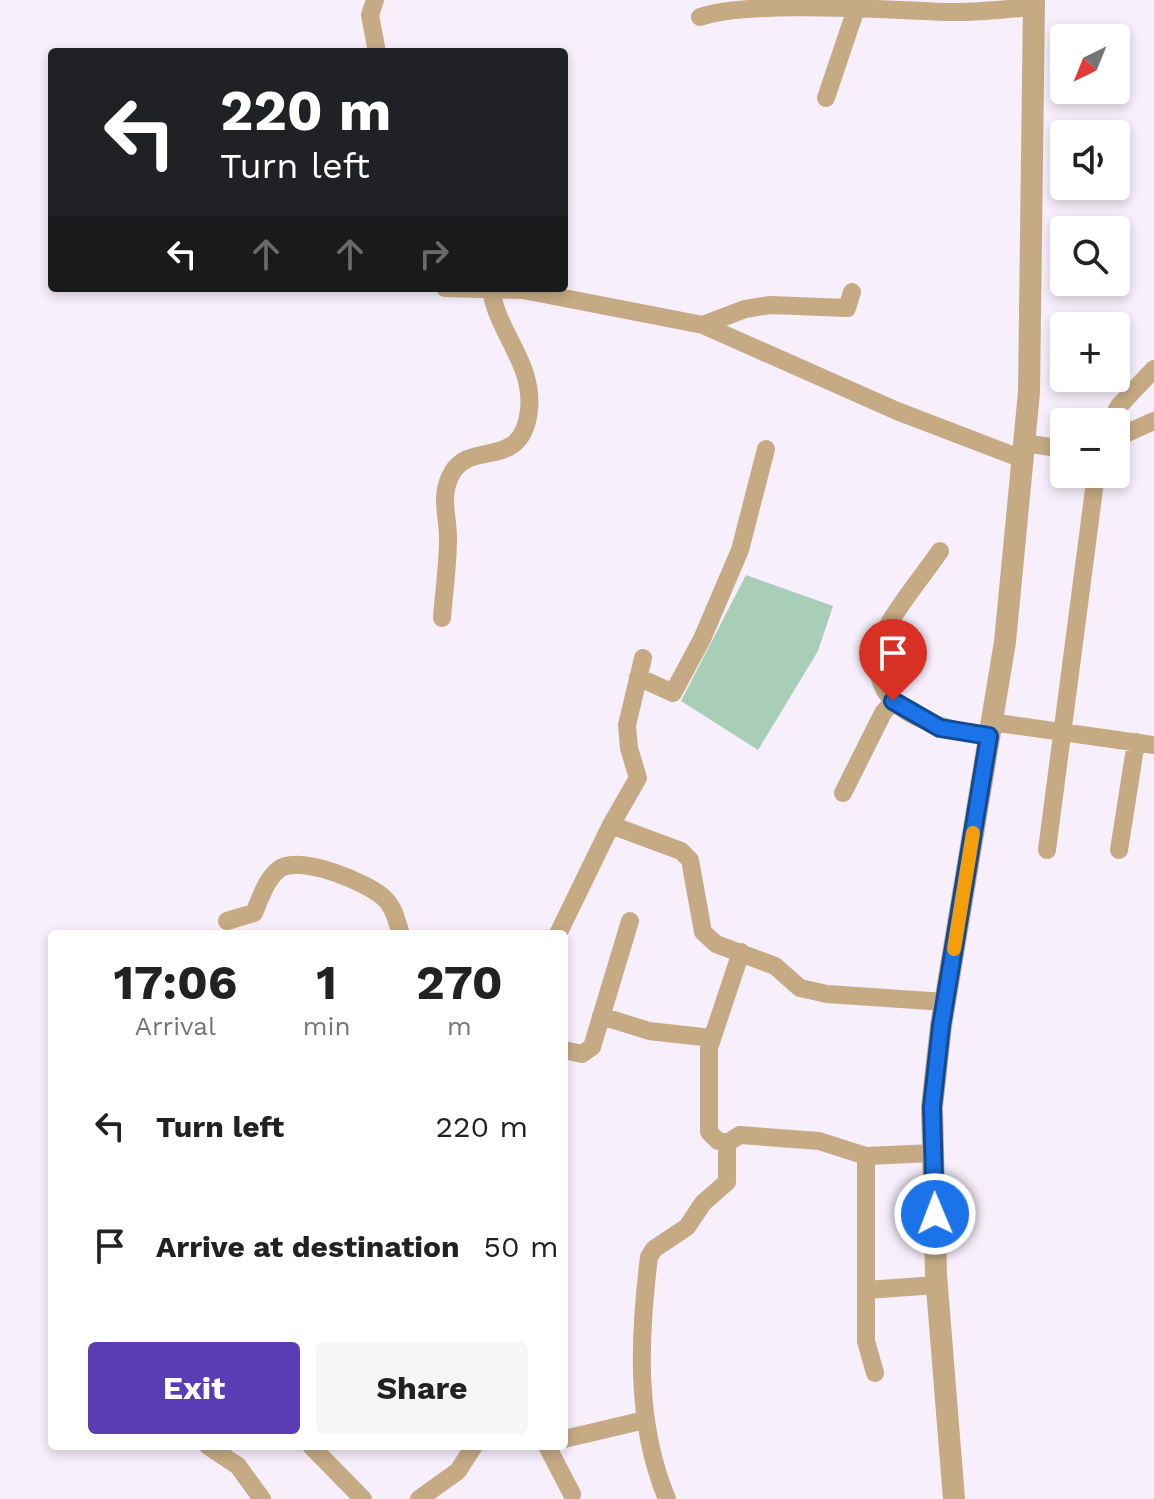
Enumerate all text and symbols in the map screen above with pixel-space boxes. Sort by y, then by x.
north arrow [1050,24,1130,104]
map controls [1050,24,1130,488]
text: 220 m [220,78,392,144]
icon: left [88,80,192,184]
button: sound [1050,120,1130,200]
text: Turn left [220,145,370,187]
button: search [1050,216,1130,296]
icon: left [160,232,204,276]
icon: ahead [244,232,288,276]
icon: ahead [328,232,372,276]
icon: right [412,232,456,276]
button: + [1050,312,1130,392]
button: − [1050,408,1130,488]
pin [859,619,927,701]
icon: arrive [871,631,915,675]
text: 17:06 [113,954,237,1011]
text: 1 [316,954,337,1011]
text: 270 [416,954,503,1011]
text: Arrival [135,1011,216,1041]
text: min [303,1011,351,1041]
text: m [447,1011,472,1041]
icon: left [88,1104,132,1148]
text: Turn left [156,1109,284,1144]
text: 220 m [436,1109,528,1144]
position arrow [893,1172,977,1256]
icon: arrive [88,1224,132,1268]
text: Arrive at destination [156,1229,460,1264]
text: 50 m [484,1229,559,1264]
button: Exit [88,1342,300,1434]
button: Share [316,1342,528,1434]

